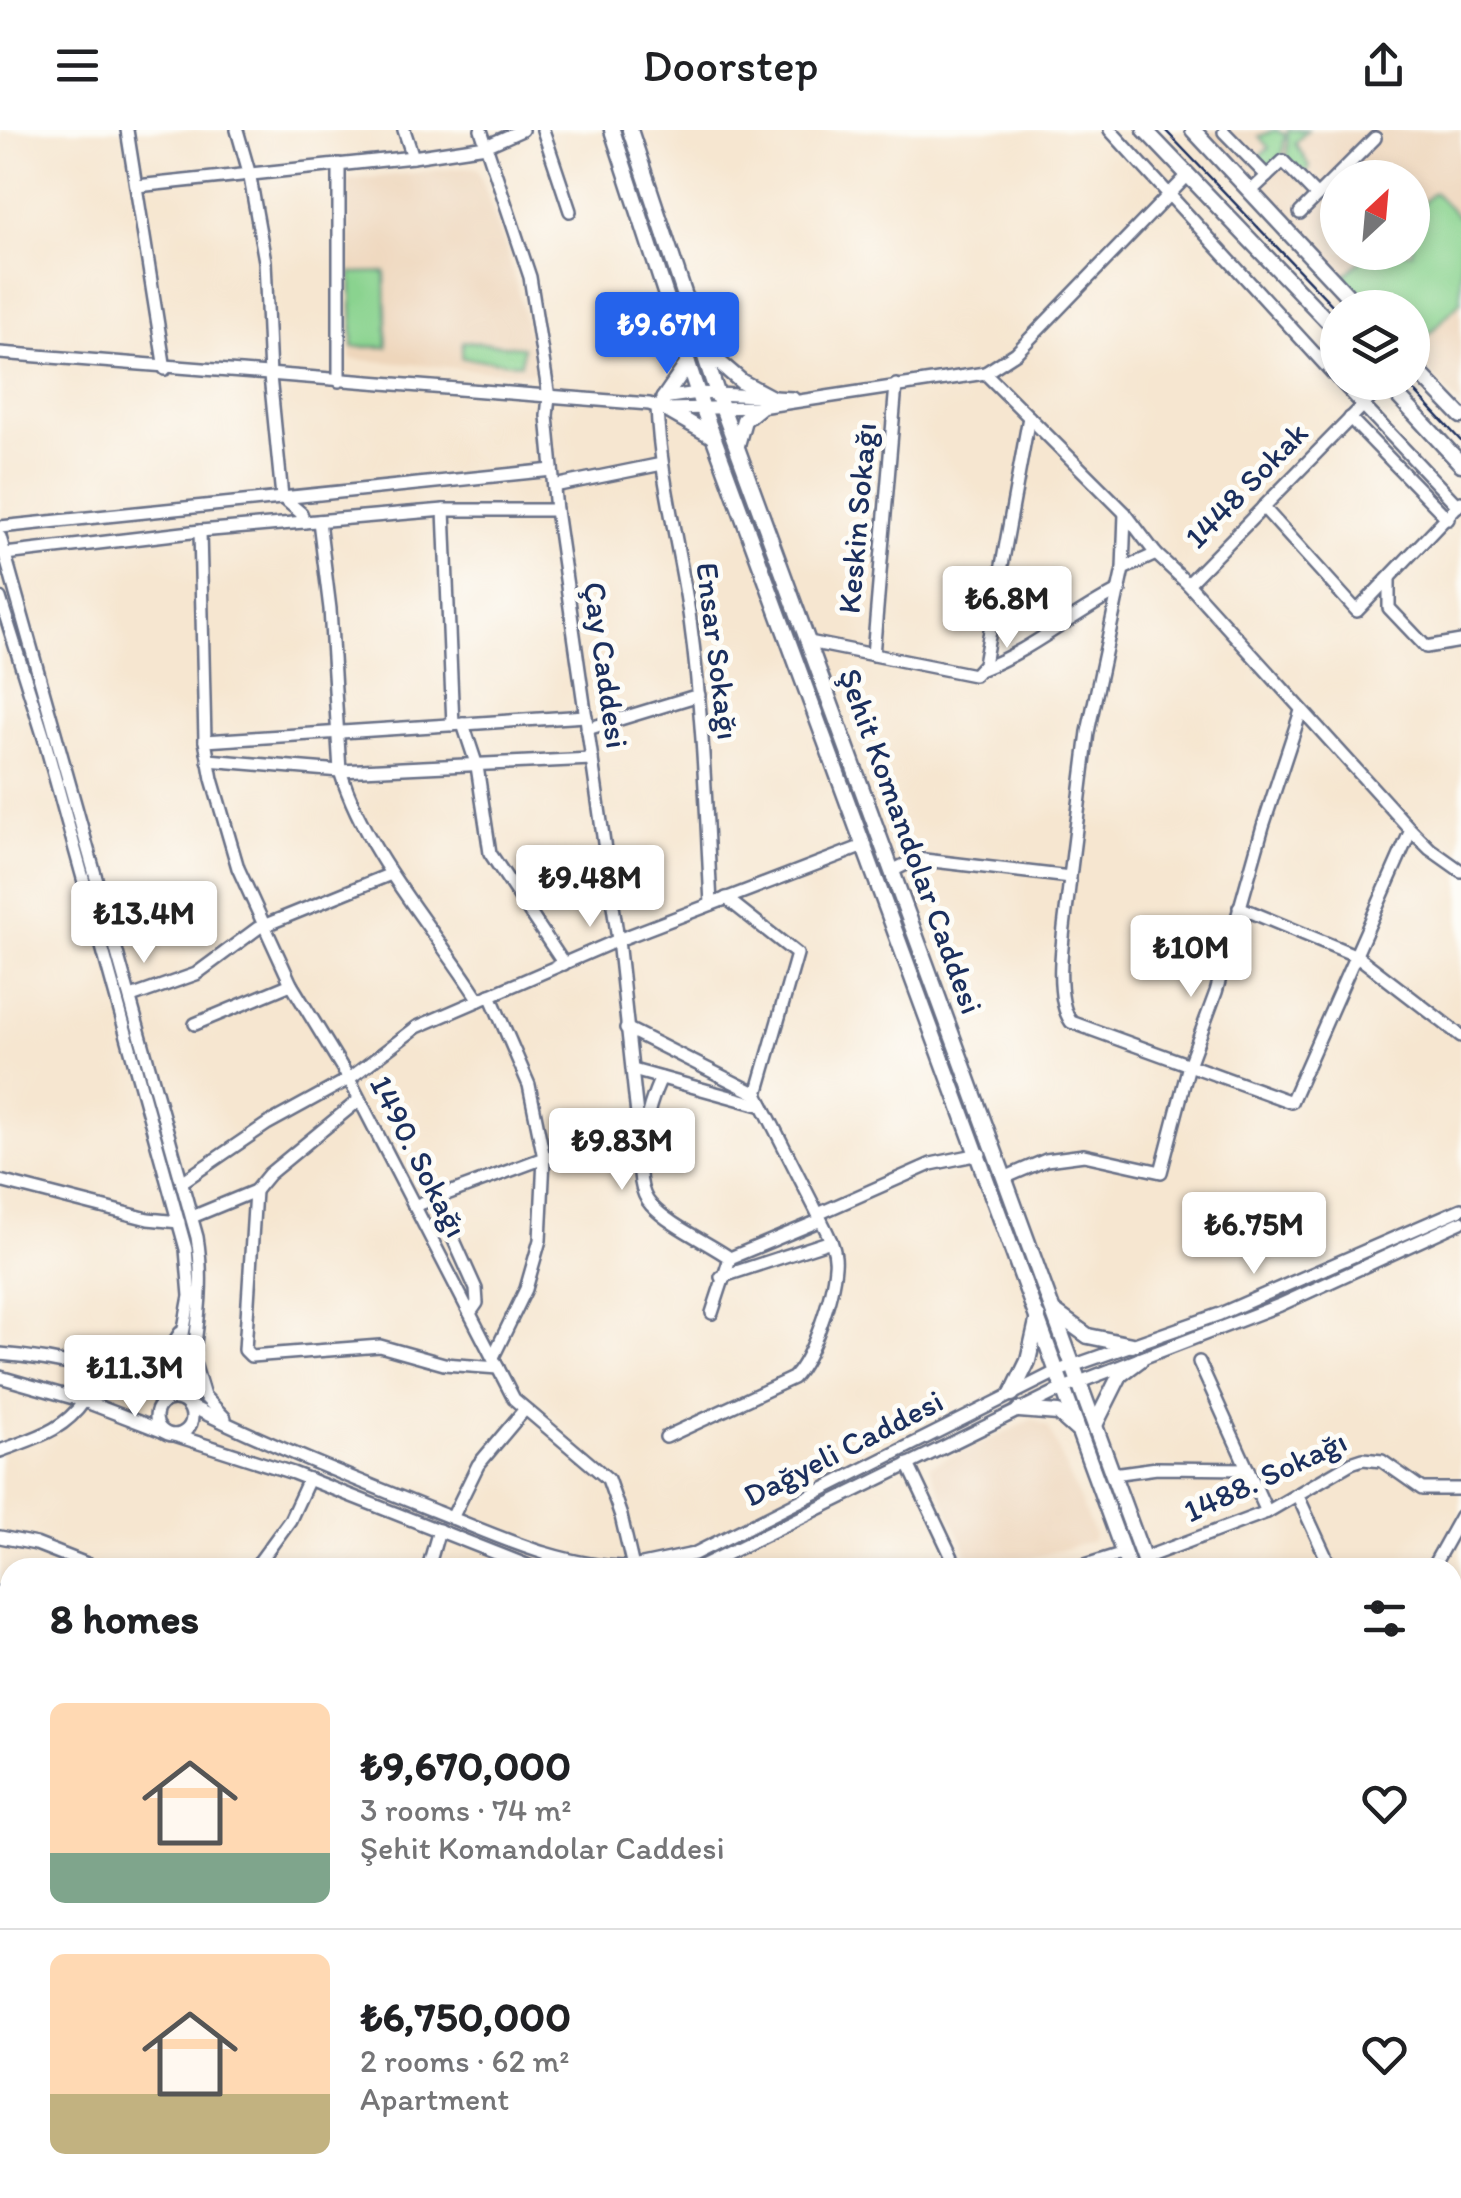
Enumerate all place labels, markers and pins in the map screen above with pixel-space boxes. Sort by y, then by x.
pin: ₺9.67M [586,292,748,377]
pin: ₺6.8M [937,566,1077,651]
pin: ₺9.48M [509,845,671,930]
pin: ₺13.4M [63,881,225,966]
pin: ₺10M [1132,915,1250,1000]
pin: ₺9.83M [541,1108,703,1193]
pin: ₺6.75M [1173,1192,1335,1277]
pin: ₺11.3M [54,1335,216,1420]

